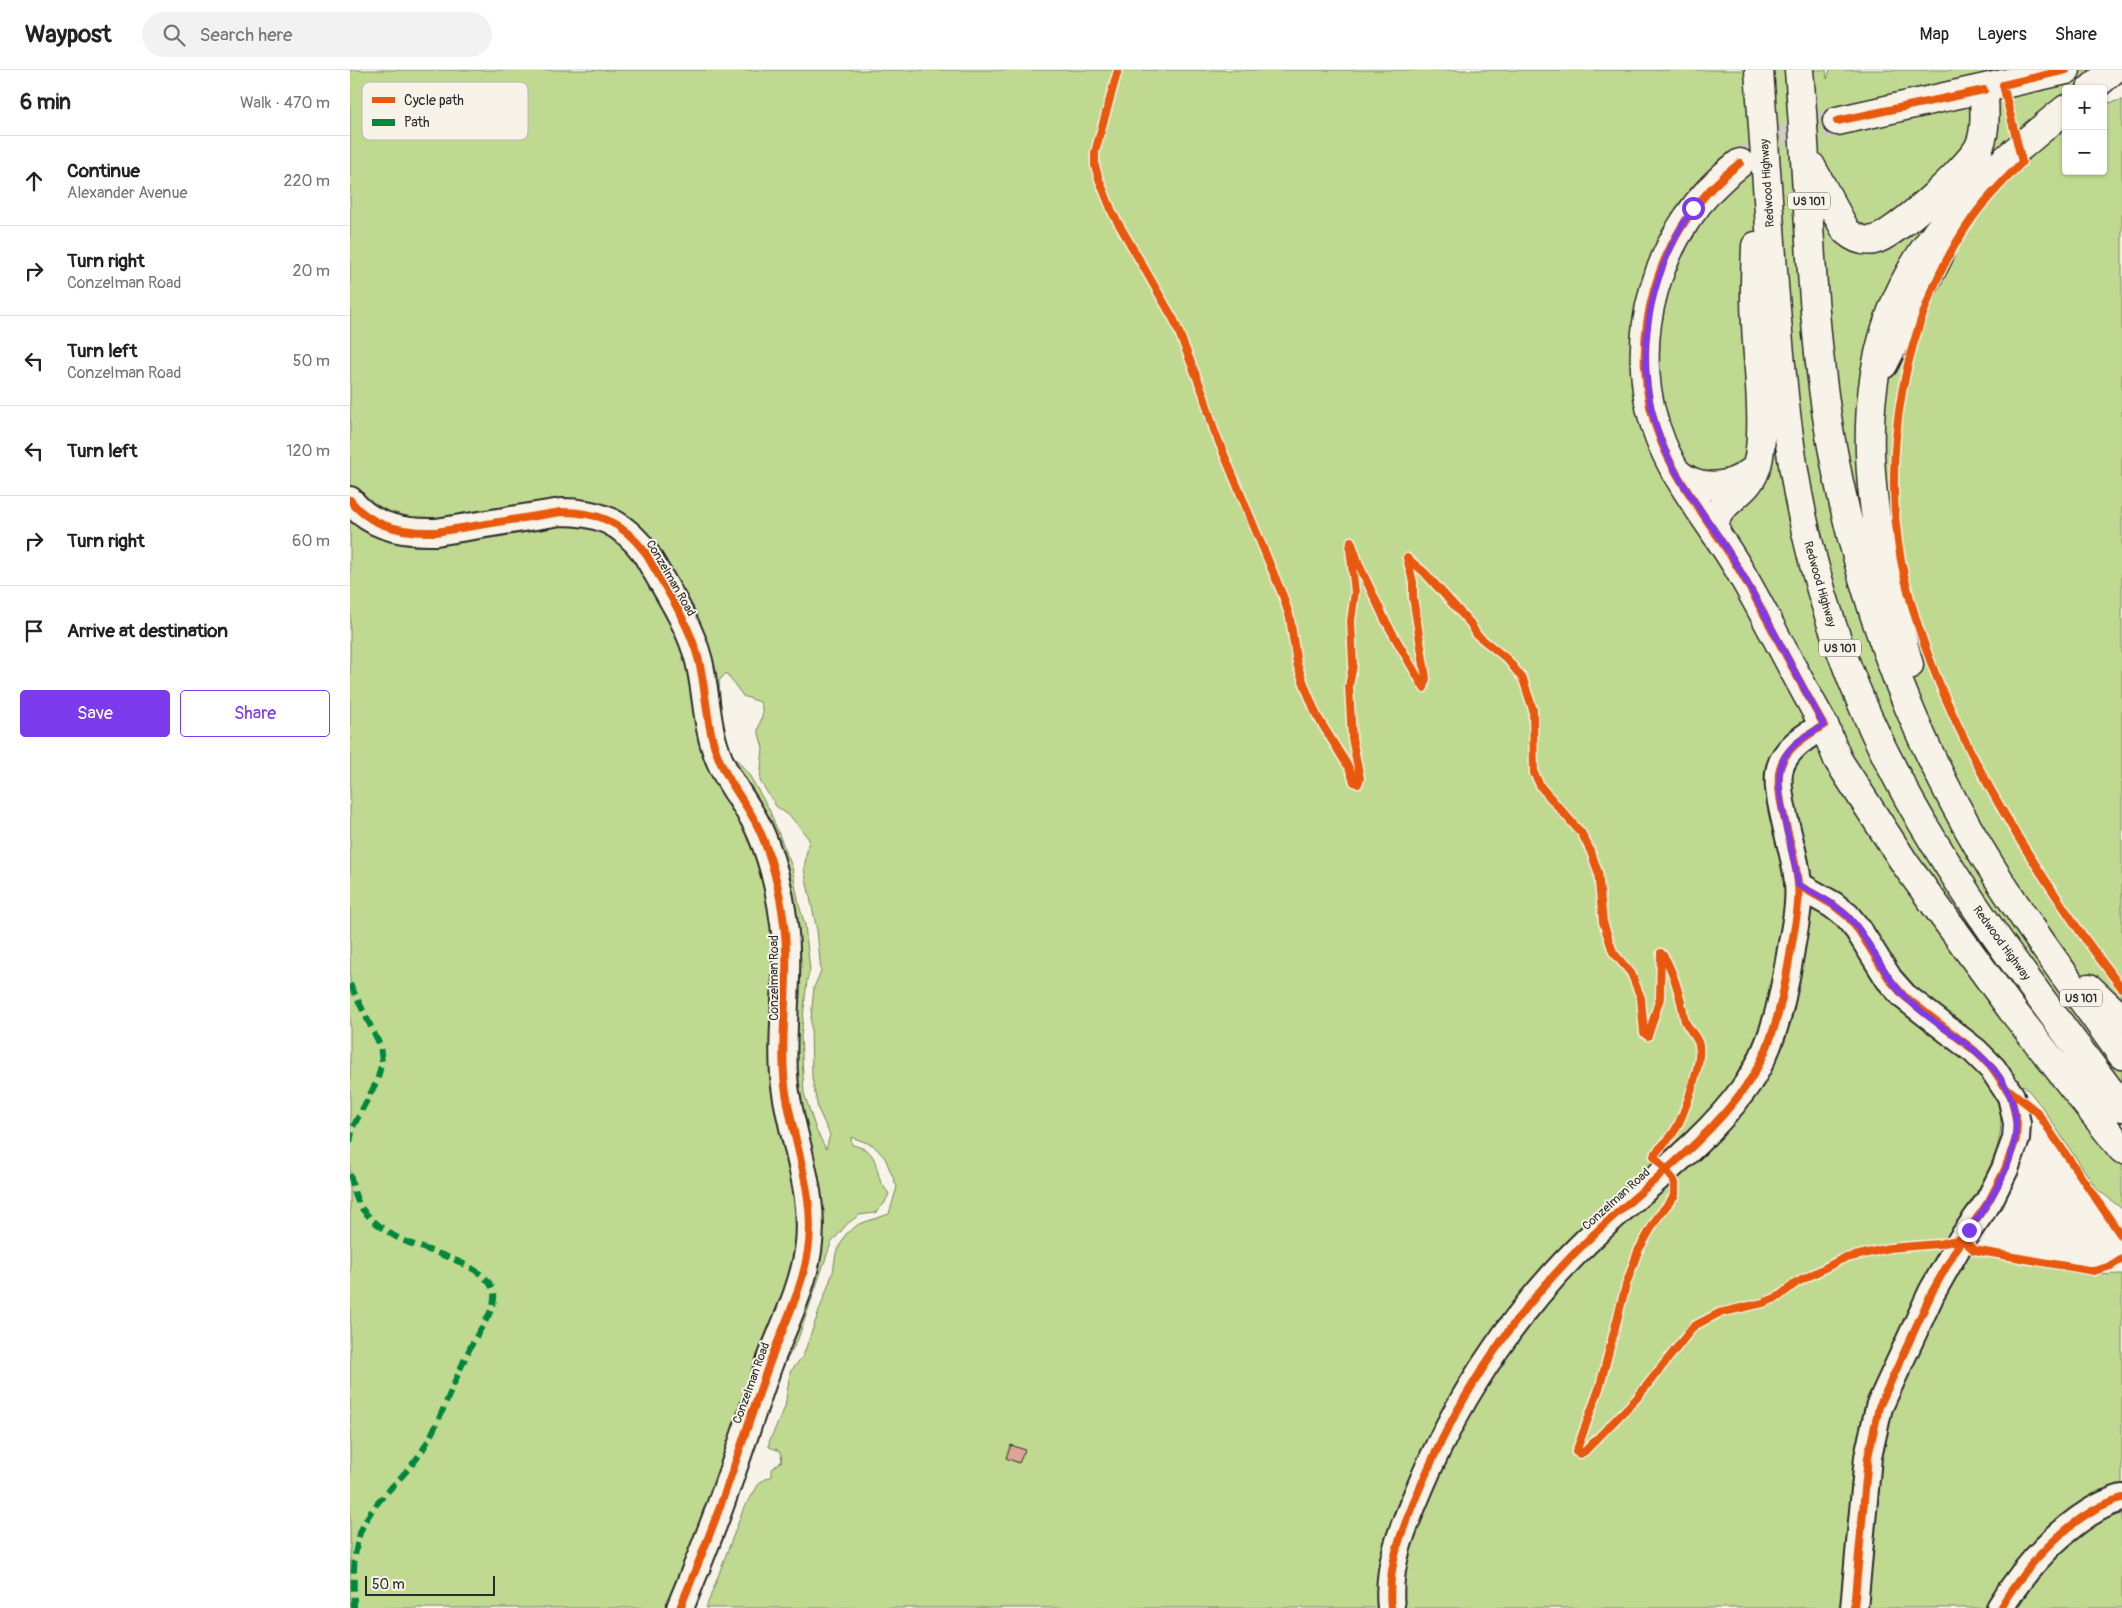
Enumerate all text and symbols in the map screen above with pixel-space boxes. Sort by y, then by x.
search box [142,12,492,57]
text: Waypost [25,20,112,49]
icon: search [160,21,188,49]
text: Search here [200,23,292,47]
text: Map [1920,23,1949,46]
text: Layers [1977,23,2027,46]
text: Share [2055,23,2097,46]
legend [362,82,528,140]
map controls [2062,85,2107,175]
button: + [2062,85,2107,130]
text: 6 min [20,89,71,116]
text: Cycle path [404,92,464,109]
text: Walk · 470 m [240,93,330,113]
text: Path [404,114,429,131]
button: − [2062,130,2107,175]
street label: Redwood Highway [1757,138,1778,228]
text: Continue [67,159,140,183]
icon: ahead [20,167,48,195]
text: 220 m [284,171,330,191]
text: Alexander Avenue [67,183,187,203]
road number: US 101 [1788,192,1830,210]
route start [1682,197,1705,220]
text: Turn right [67,249,145,273]
icon: right [20,257,48,285]
text: 20 m [292,261,330,281]
text: Conzelman Road [67,273,181,293]
text: Turn left [67,339,137,363]
icon: left [20,347,48,375]
text: 50 m [293,351,330,371]
text: Conzelman Road [67,363,181,383]
icon: left [20,437,48,465]
text: Turn left [67,439,137,463]
text: 120 m [286,441,330,461]
icon: right [20,527,48,555]
text: Turn right [67,529,145,553]
text: 60 m [292,531,330,551]
street label: Conzelman Road [643,537,699,619]
street label: Redwood Highway [1800,540,1839,629]
icon: arrive [20,617,48,645]
text: Arrive at destination [67,619,228,643]
road number: US 101 [1819,640,1861,656]
button: Save [20,690,170,737]
button: Share [180,690,330,737]
street label: Redwood Highway [1969,903,2034,984]
street label: Conzelman Road [767,935,782,1021]
road number: US 101 [2060,990,2102,1006]
street label: Conzelman Road [1579,1165,1653,1234]
route end [1958,1219,1981,1242]
street label: Conzelman Road [730,1340,773,1426]
scale bar [365,1573,495,1596]
text: 50 m [372,1576,405,1593]

